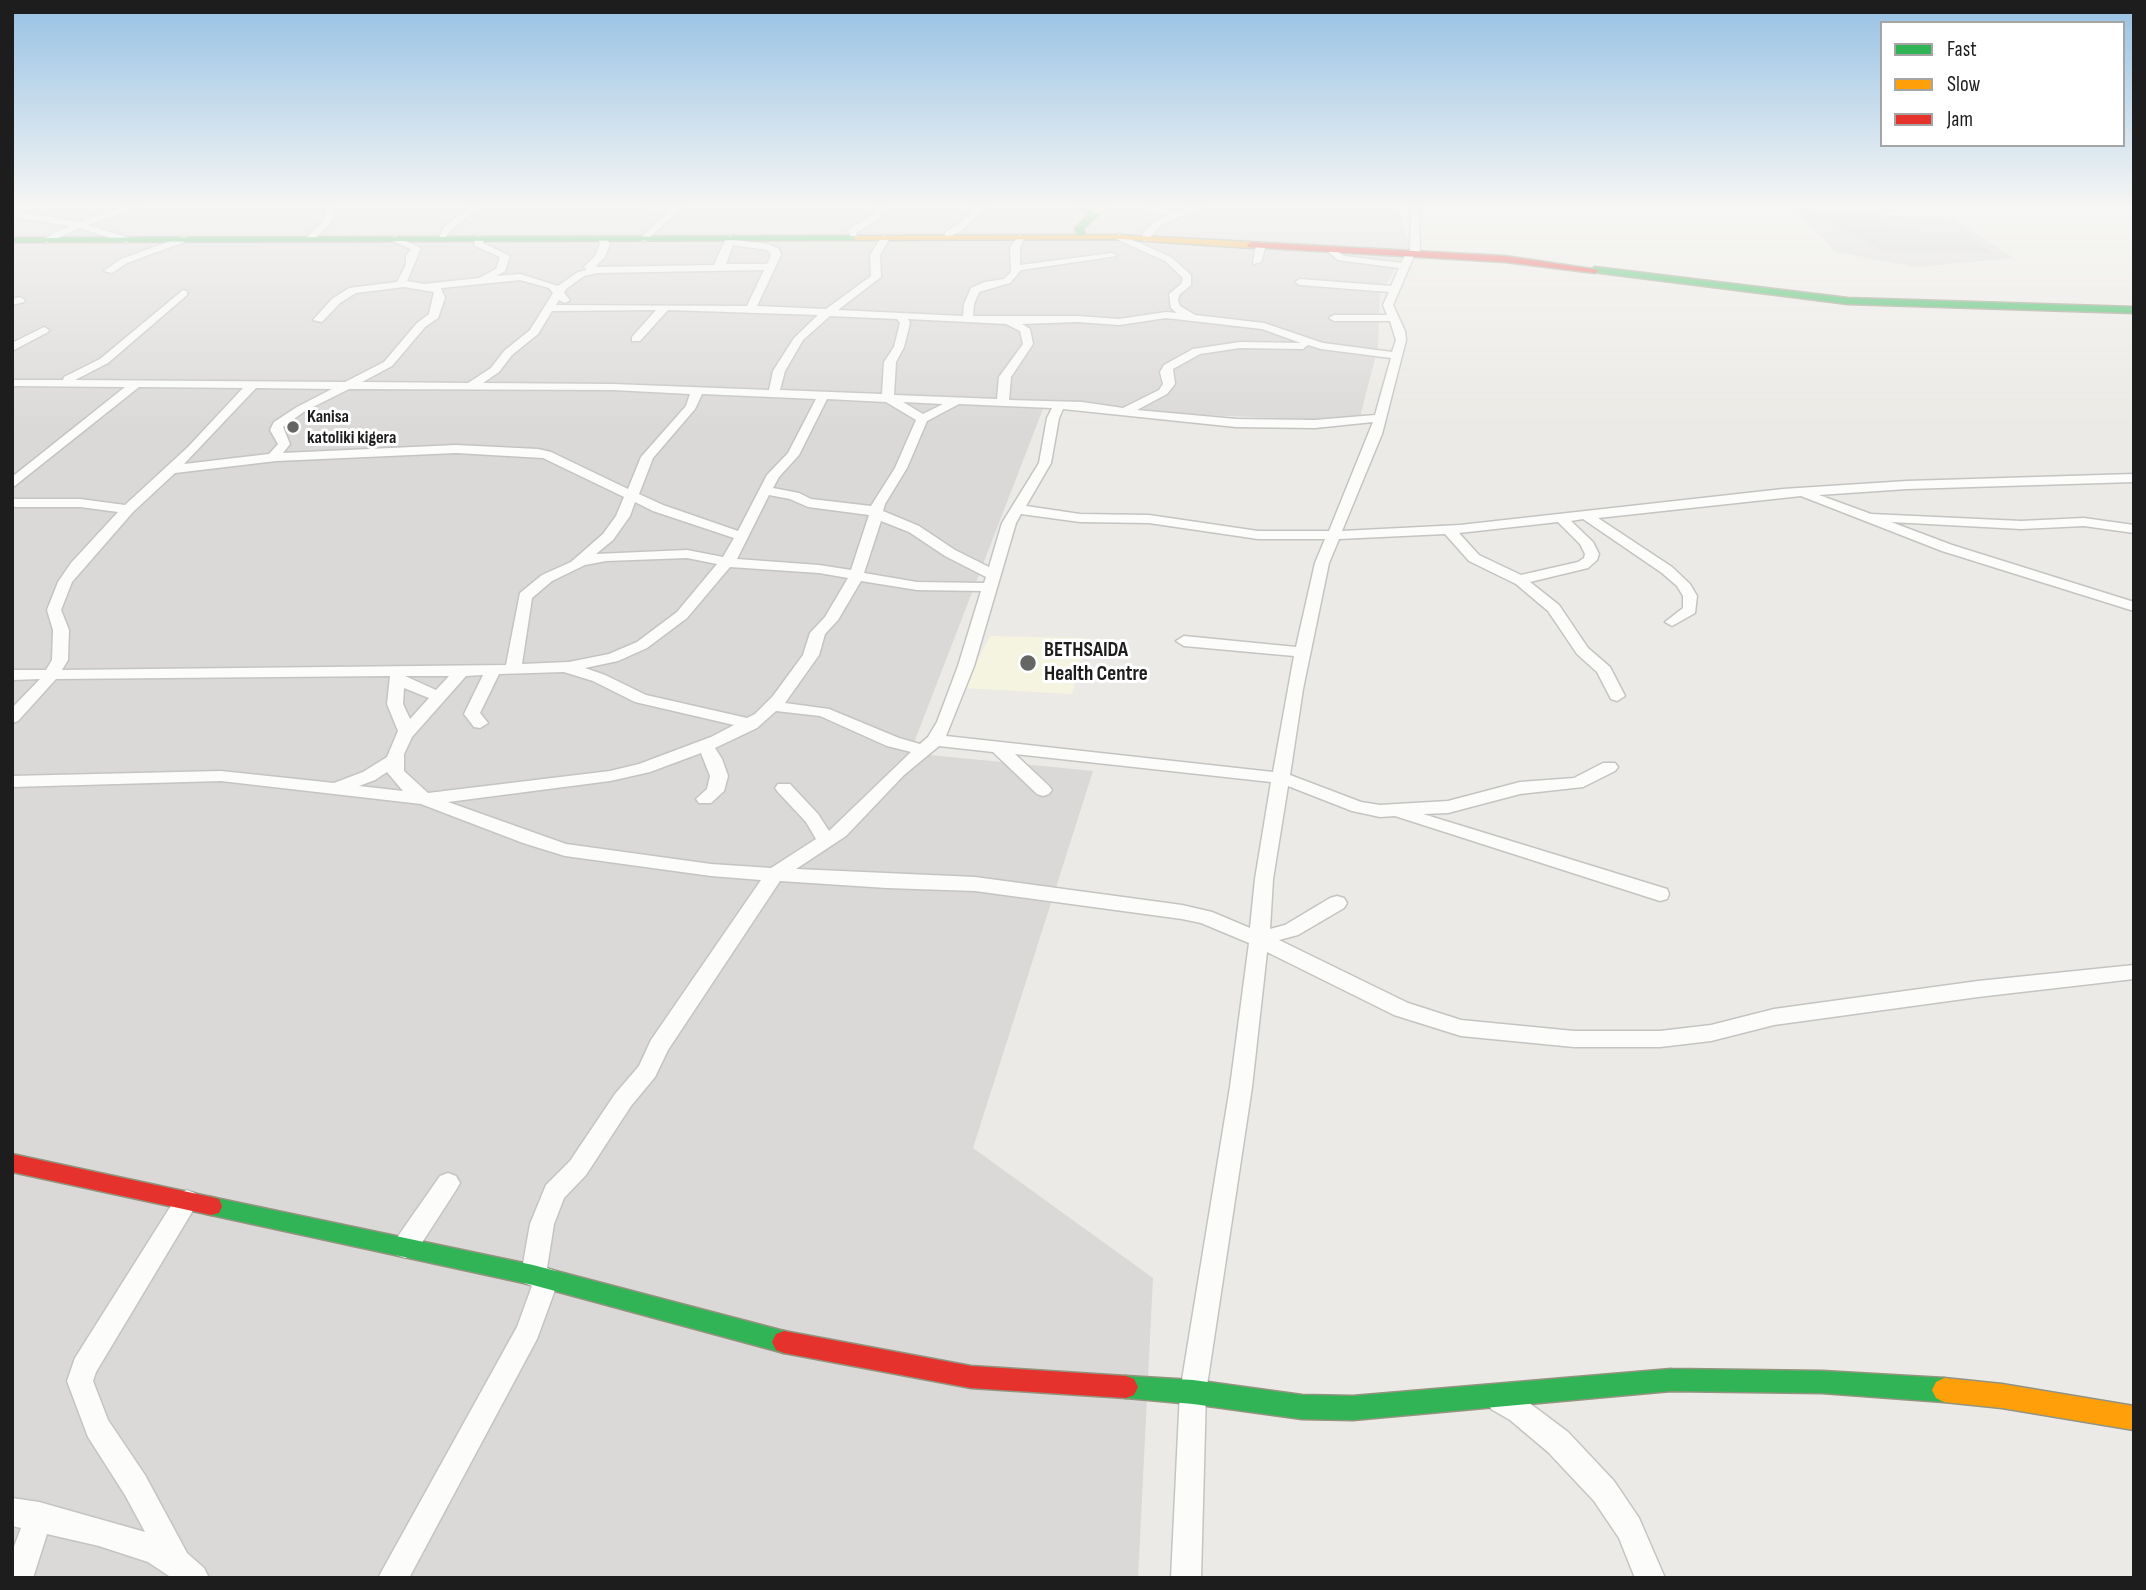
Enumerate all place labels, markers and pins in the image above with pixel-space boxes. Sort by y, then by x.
place label: Kanisa katoliki kigera [307,406,396,448]
marker: Kanisa katoliki kigera [285,419,301,435]
place label: BETHSAIDA Health Centre [1044,638,1148,688]
marker: BETHSAIDA Health Centre [1018,653,1038,673]

